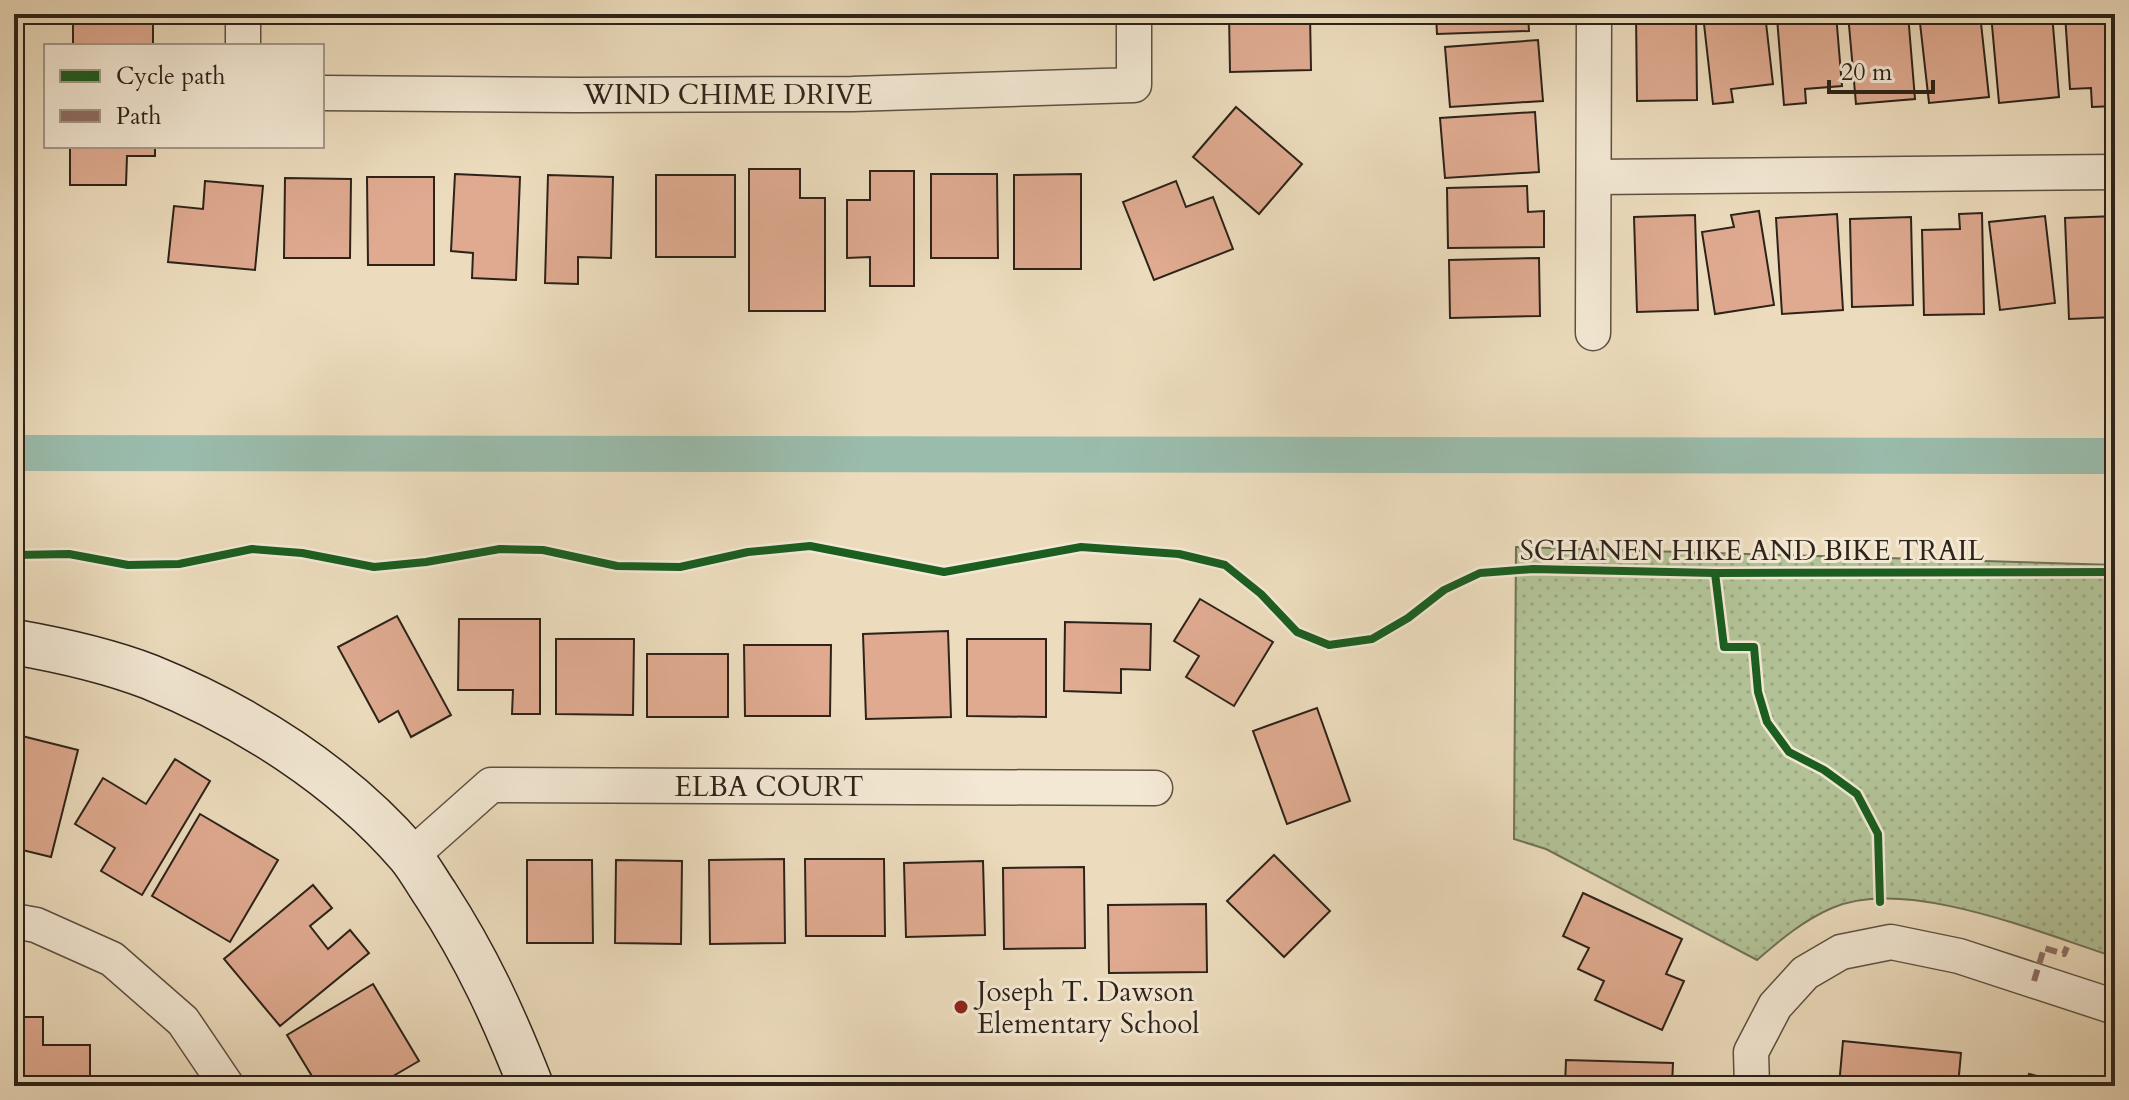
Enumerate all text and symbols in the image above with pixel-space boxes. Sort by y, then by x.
legend [44,44,324,148]
scale bar [1829,44,1933,94]
text: 20 m [1841,56,1893,89]
text: Cycle path [116,60,225,93]
street label: WIND CHIME DRIVE [582,76,873,114]
text: Path [116,100,161,133]
street label: SCHANEN HIKE AND BIKE TRAIL [1520,532,1984,570]
street label: ELBA COURT [674,768,864,806]
place label: Joseph T. Dawson Elementary School [973,973,1199,1043]
marker: Joseph T. Dawson Elementary School [952,998,970,1016]

